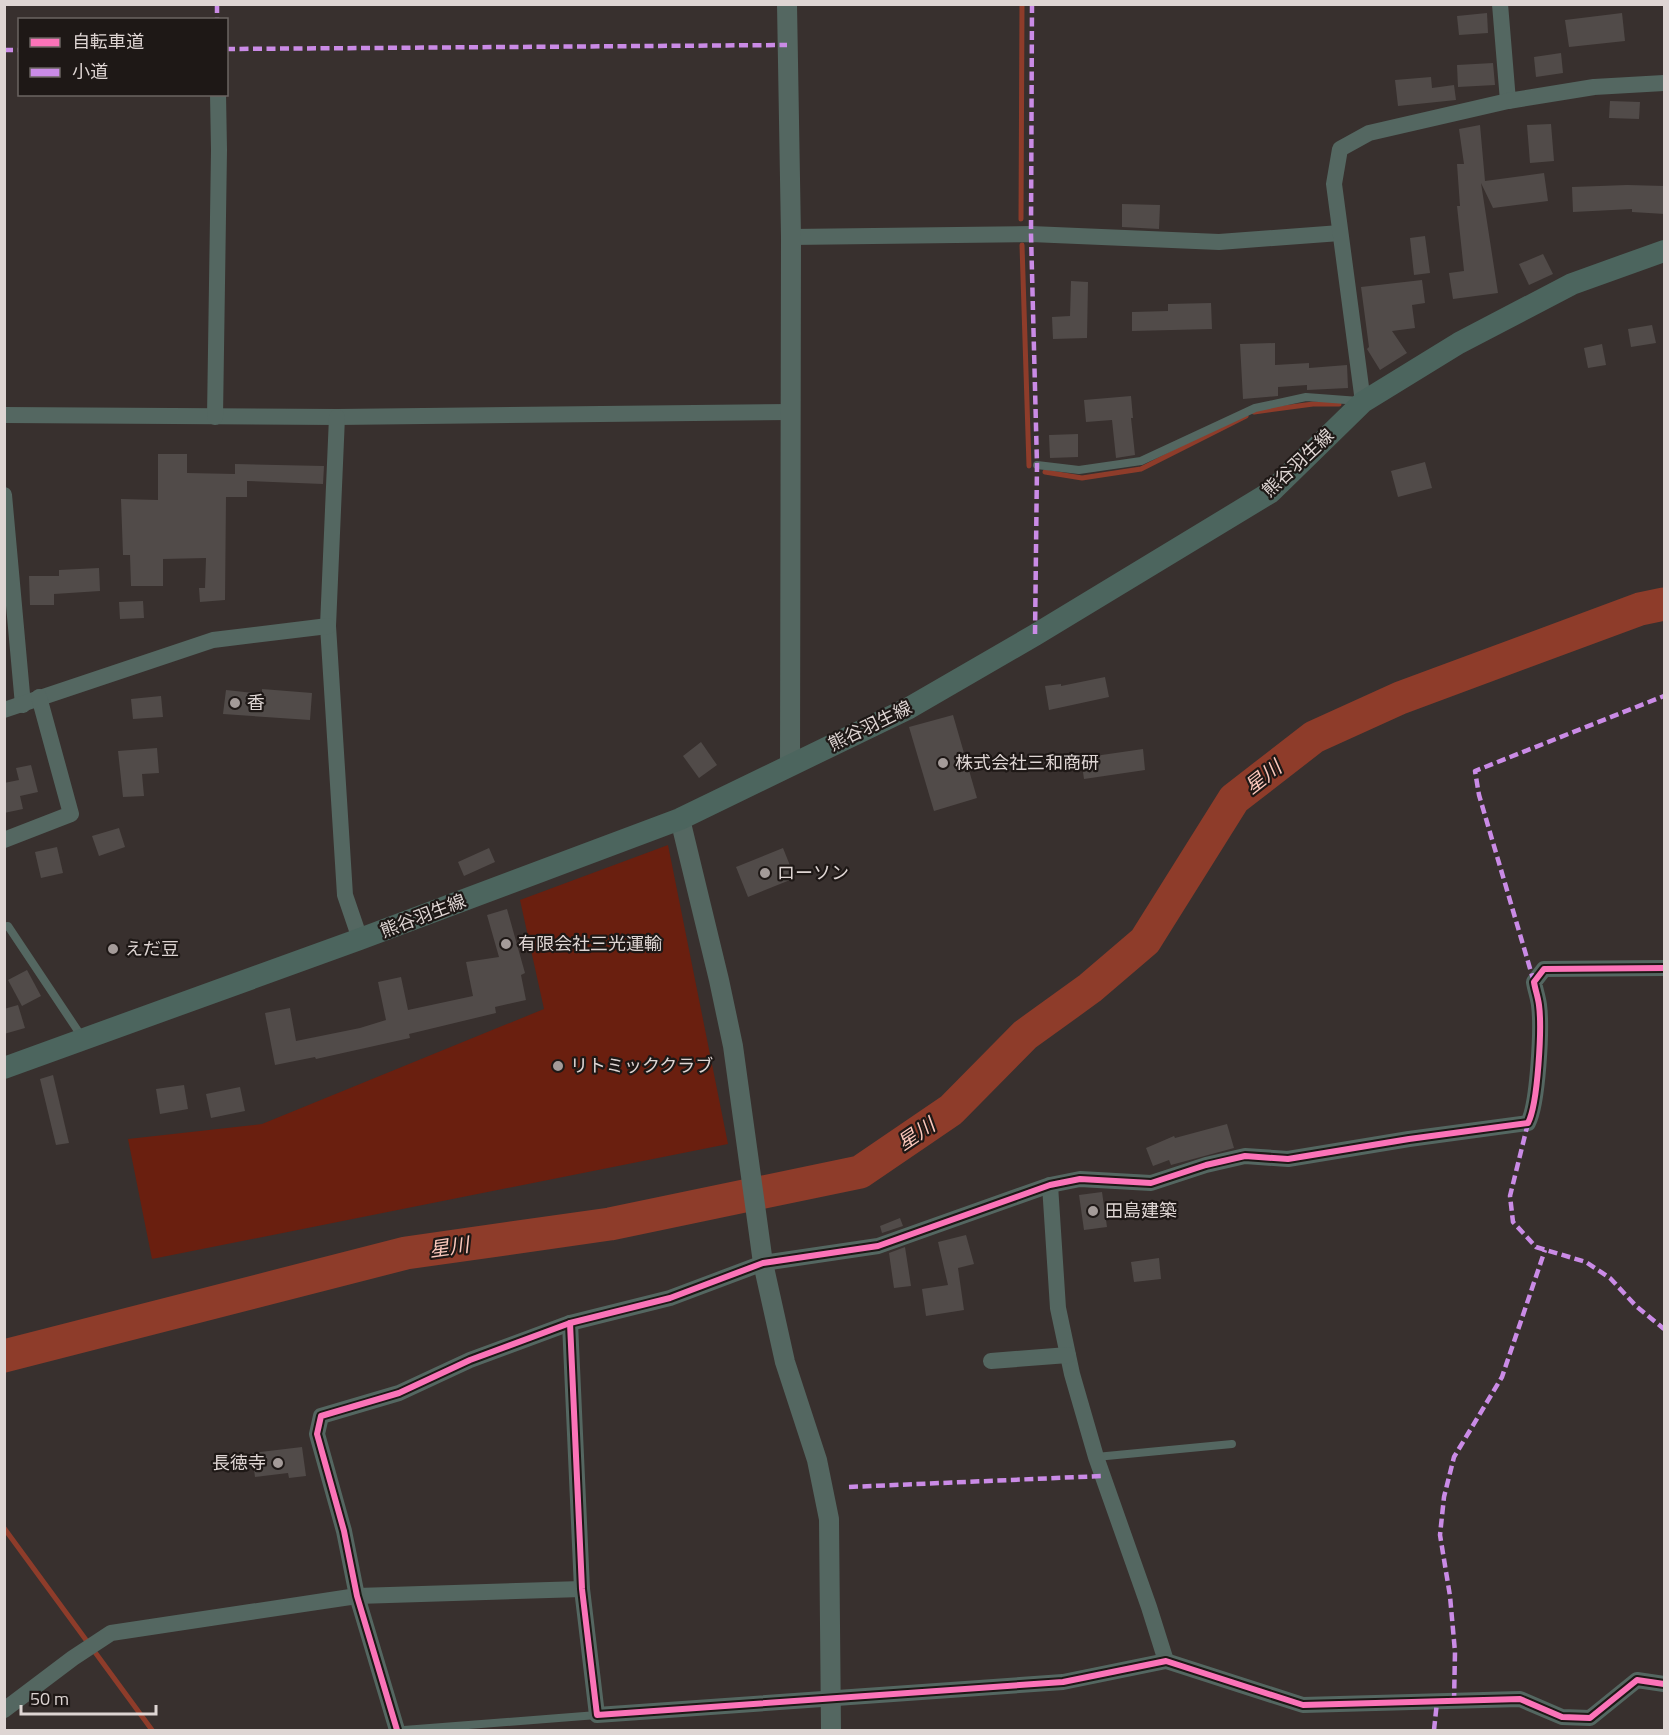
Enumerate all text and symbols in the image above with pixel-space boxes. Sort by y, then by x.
legend [18,18,228,96]
text: 自転車道 [72,28,144,55]
text: 小道 [72,58,108,85]
street label: 熊谷羽生線 [1256,422,1340,503]
place label: 香 [247,689,265,716]
street label: 熊谷羽生線 [823,694,916,757]
marker: 香 [228,696,242,710]
place label: 株式会社三和商研 [955,749,1099,776]
water label: 星川 [1237,751,1290,801]
marker: 株式会社三和商研 [936,756,950,770]
place label: ローソン [777,859,849,886]
marker: ローソン [758,866,772,880]
street label: 熊谷羽生線 [376,887,470,944]
place label: 有限会社三光運輸 [518,930,662,957]
place label: えだ豆 [125,935,179,962]
marker: 有限会社三光運輸 [499,937,513,951]
marker: えだ豆 [106,942,120,956]
place label: リトミッククラブ [570,1052,713,1079]
marker: リトミッククラブ [551,1059,565,1073]
water label: 星川 [890,1108,943,1158]
place label: 田島建築 [1105,1197,1177,1224]
marker: 田島建築 [1086,1204,1100,1218]
water label: 星川 [427,1228,473,1265]
place label: 長徳寺 [212,1449,266,1476]
marker: 長徳寺 [271,1456,285,1470]
scale bar [21,1678,156,1716]
text: 50 m [30,1685,69,1712]

